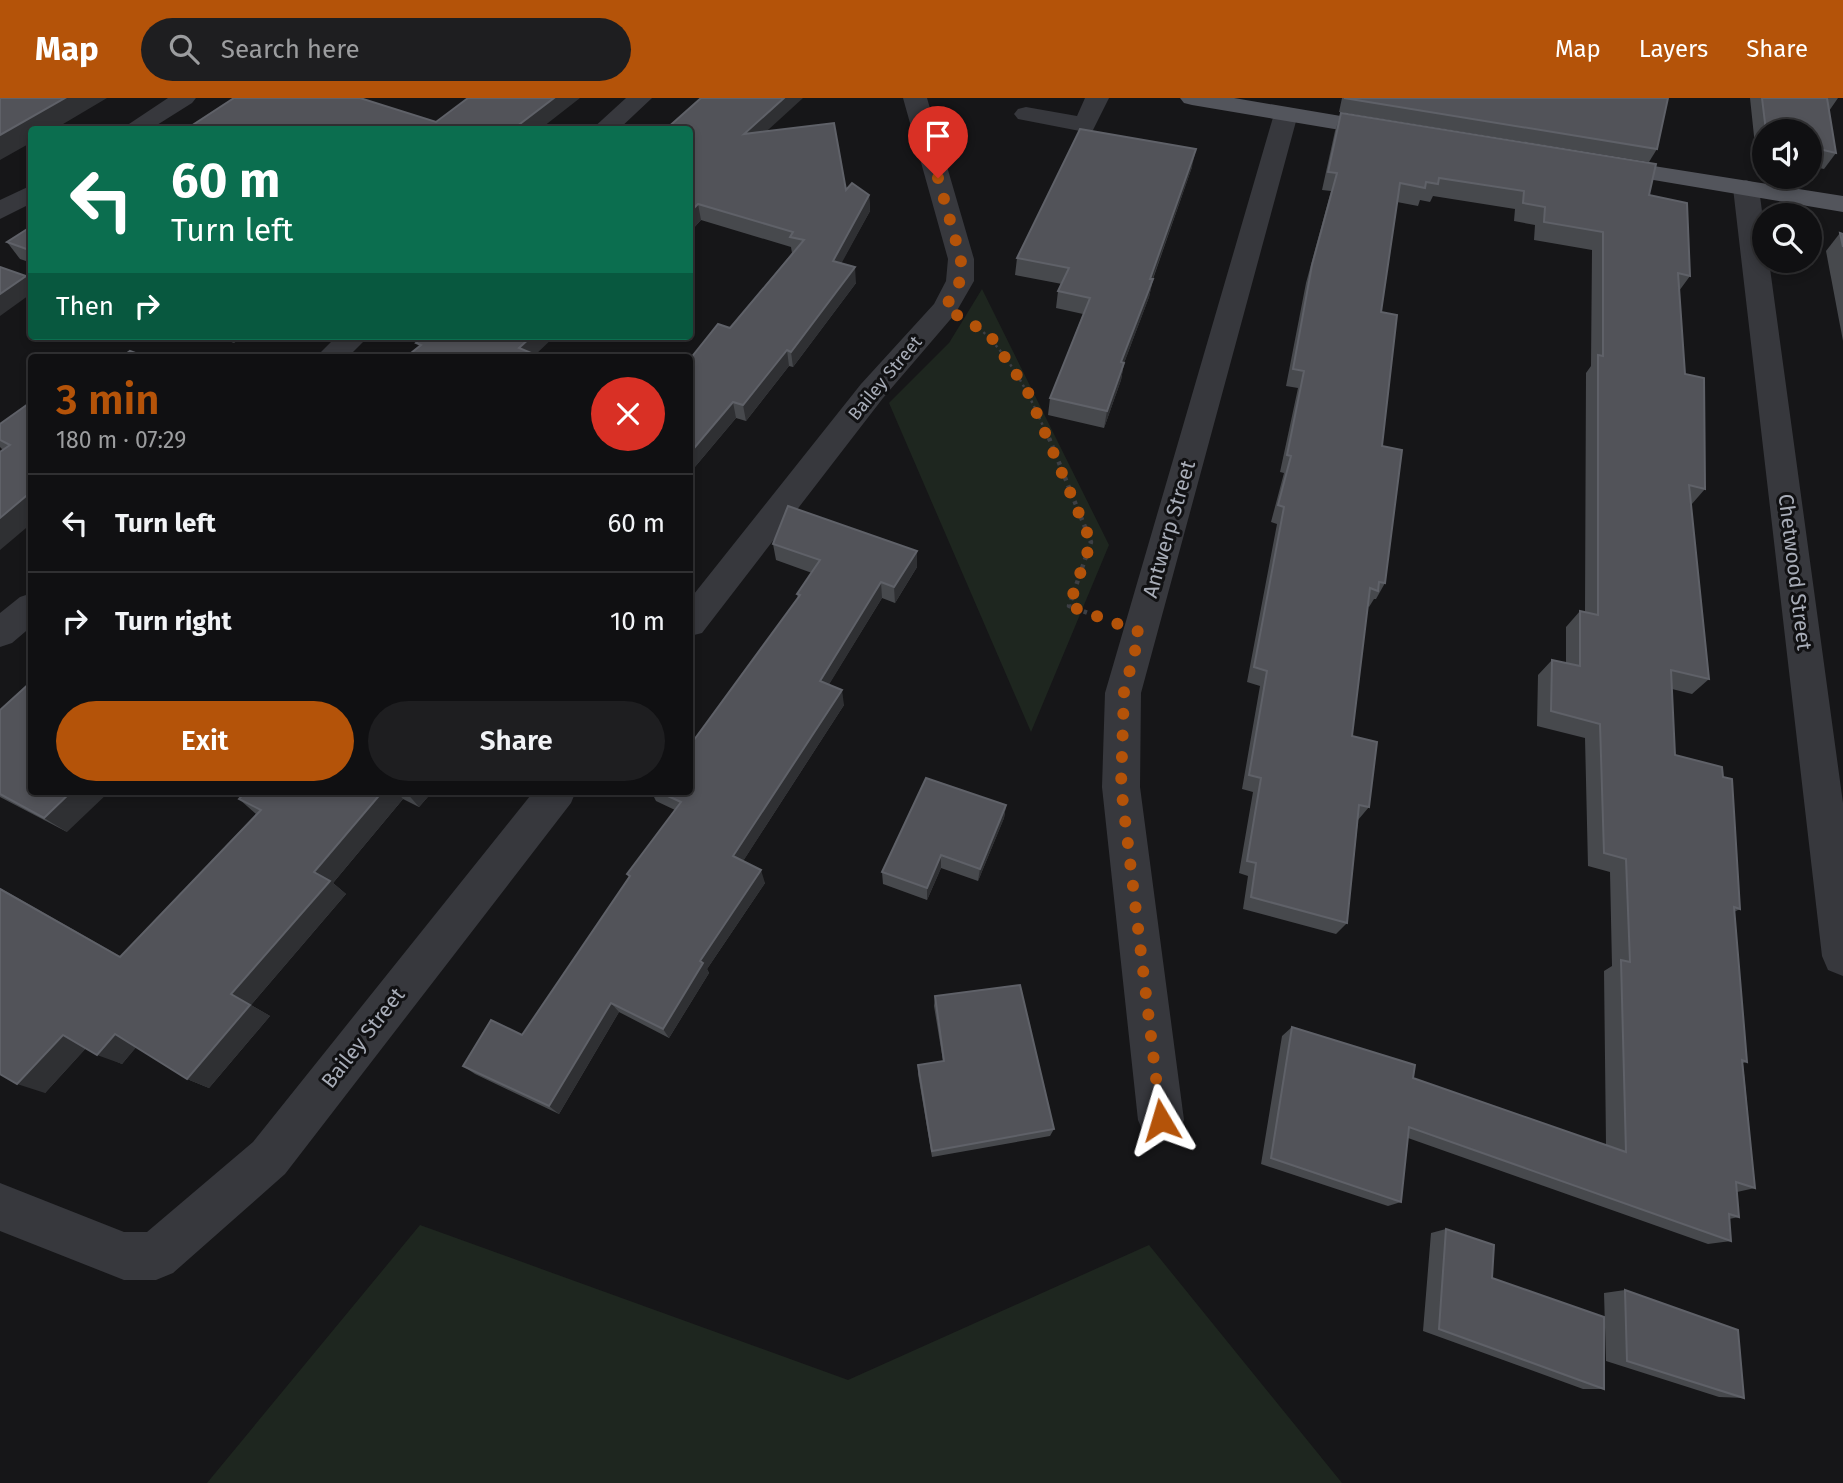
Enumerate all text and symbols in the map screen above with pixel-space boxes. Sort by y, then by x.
search box [141,18,631,81]
text: Map [35,29,99,69]
icon: search [165,30,203,68]
text: Search here [221,34,360,65]
text: Map [1555,35,1601,63]
text: Layers [1639,35,1708,63]
text: Share [1746,35,1808,63]
pin [908,106,968,178]
icon: arrive [919,117,957,155]
map controls [1752,119,1822,273]
button: sound [1752,119,1822,189]
text: 60 m [171,151,280,210]
icon: left [56,154,147,245]
button: search [1752,203,1822,273]
text: Turn left [171,211,293,249]
icon: right [128,287,166,325]
text: Then [56,291,114,322]
street label: Bailey Street [843,331,927,425]
text: 3 min [56,375,160,425]
button: close [591,377,665,451]
text: 180 m · 07:29 [56,426,186,454]
street label: Antwerp Street [1137,457,1201,601]
street label: Chetwood Street [1772,492,1818,652]
icon: left [56,504,94,542]
text: Turn left [115,508,216,539]
text: 60 m [607,508,665,539]
icon: right [56,602,94,640]
text: Turn right [115,606,232,637]
text: 10 m [610,606,665,637]
button: Exit [56,701,354,781]
button: Share [368,701,665,781]
street label: Bailey Street [316,982,411,1093]
position arrow [1124,1083,1198,1157]

